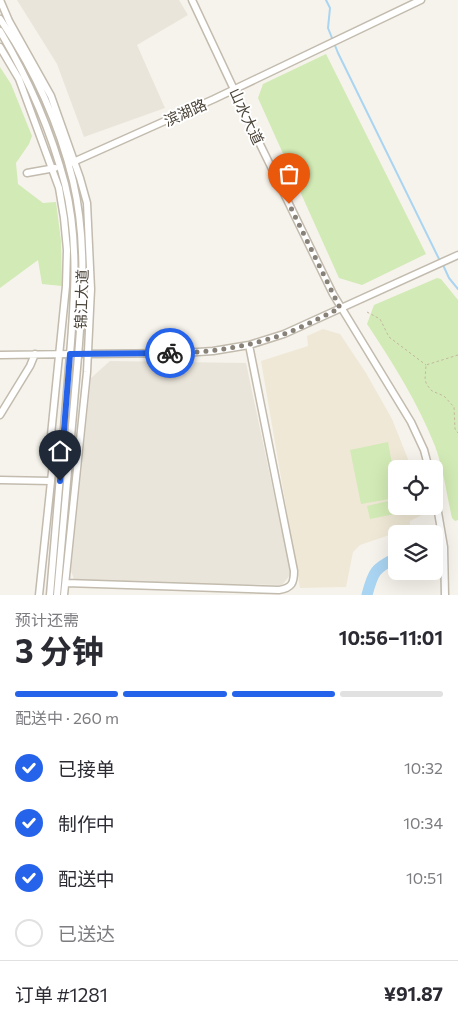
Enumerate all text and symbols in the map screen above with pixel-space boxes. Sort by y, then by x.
street label: 山水大道 [226,85,268,147]
street label: 滨湖路 [161,95,209,129]
pin [268,153,310,204]
icon: bag [275,160,303,188]
street label: 锦江大道 [71,269,91,329]
courier [145,328,195,378]
icon: bike [156,339,184,367]
pin [39,430,81,481]
icon: home [46,437,74,465]
map controls [388,460,443,580]
button: locate [388,460,443,515]
button: layers [388,525,443,580]
text: 预计还需 [15,610,79,629]
text: 10:56–11:01 [339,626,443,649]
text: 3 分钟 [15,630,104,670]
text: 配送中 · 260 m [15,708,119,727]
icon: check [15,754,43,782]
text: 已接单 [58,757,115,780]
text: 10:32 [404,758,443,777]
icon: check [15,809,43,837]
text: 制作中 [58,812,115,835]
text: 10:34 [403,813,443,832]
icon: check [15,864,43,892]
text: 配送中 [58,867,115,890]
text: 10:51 [406,868,443,887]
text: 已送达 [58,922,115,945]
text: ¥91.87 [384,982,443,1005]
text: 订单 #1281 [15,983,108,1006]

